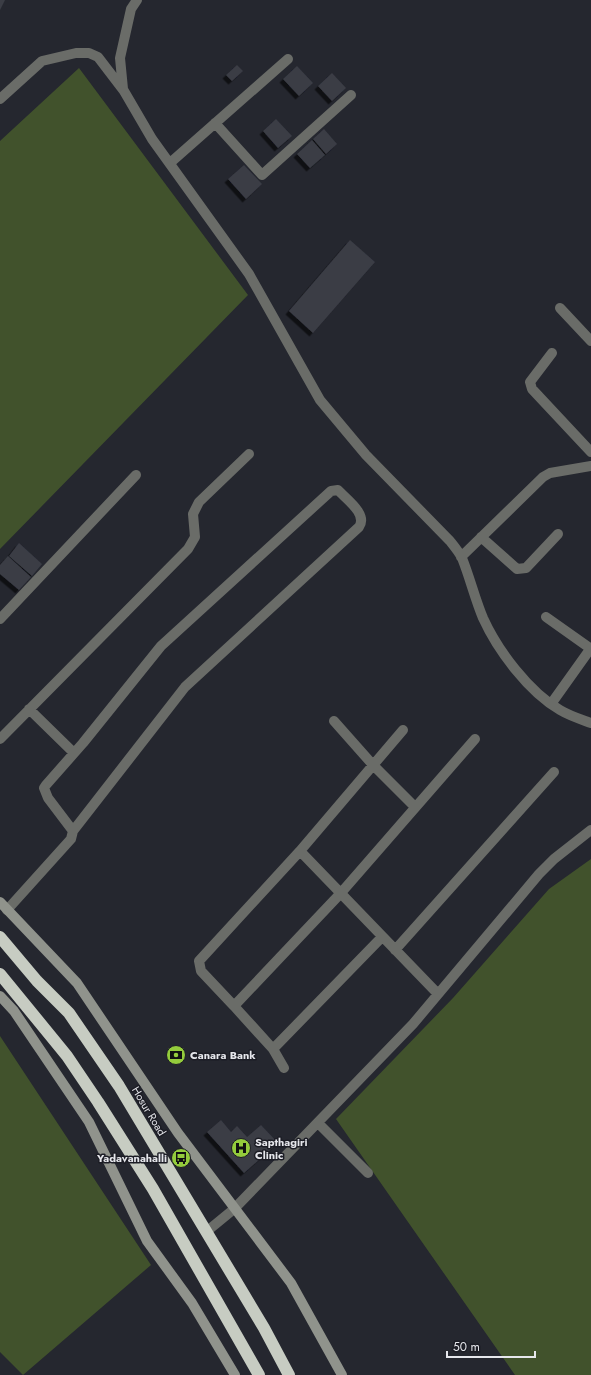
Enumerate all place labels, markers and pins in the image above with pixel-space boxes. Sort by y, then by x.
bank icon: Canara Bank [165,1044,187,1066]
place label: Canara Bank [190,1047,256,1063]
place label: Sapthagiri Clinic [255,1134,308,1163]
hospital icon: Sapthagiri Clinic [230,1137,252,1159]
bus stop icon: Yadavanahalli [170,1147,192,1169]
place label: Yadavanahalli [96,1150,167,1166]

